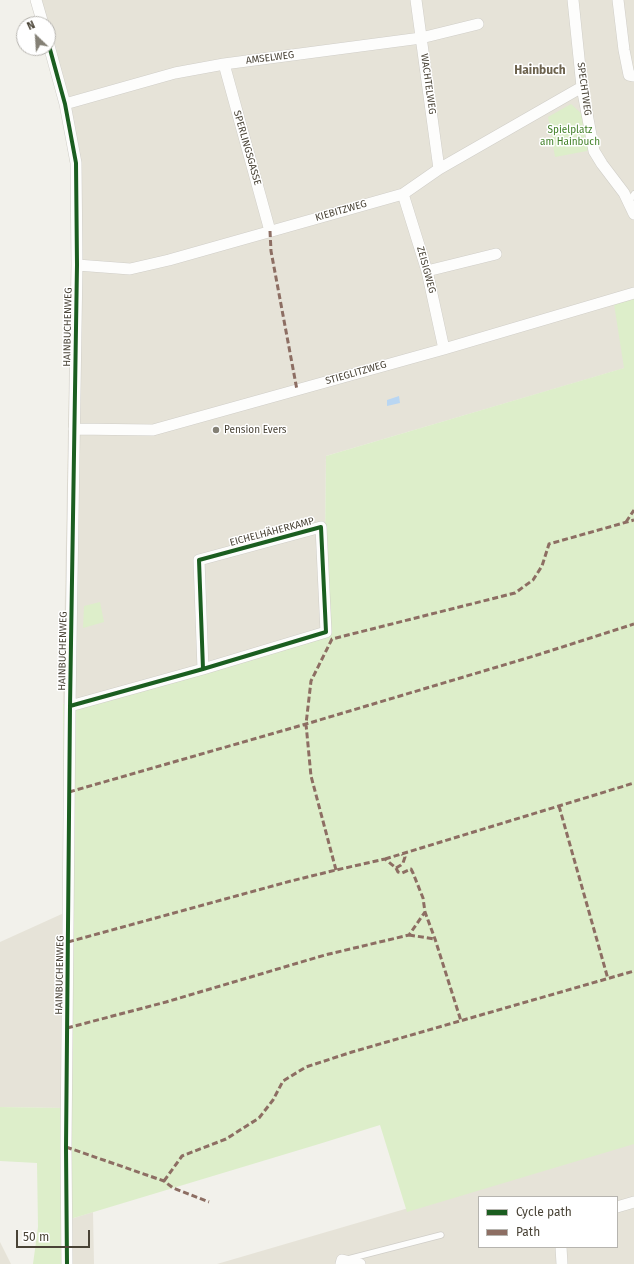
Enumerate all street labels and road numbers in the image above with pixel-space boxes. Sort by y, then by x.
street label: AMSELWEG [245,49,295,67]
street label: WACHTELWEG [418,53,438,115]
street label: SPECHTWEG [574,61,594,117]
street label: SPERLINGSGASSE [231,109,263,187]
street label: KIEBITZWEG [314,198,368,224]
street label: ZEISIGWEG [414,245,438,295]
street label: HAINBUCHENWEG [61,287,75,367]
street label: STIEGLITZWEG [324,359,388,387]
street label: EICHELHÄHERKAMP [228,515,316,549]
street label: HAINBUCHENWEG [56,611,70,691]
street label: HAINBUCHENWEG [53,935,67,1015]

